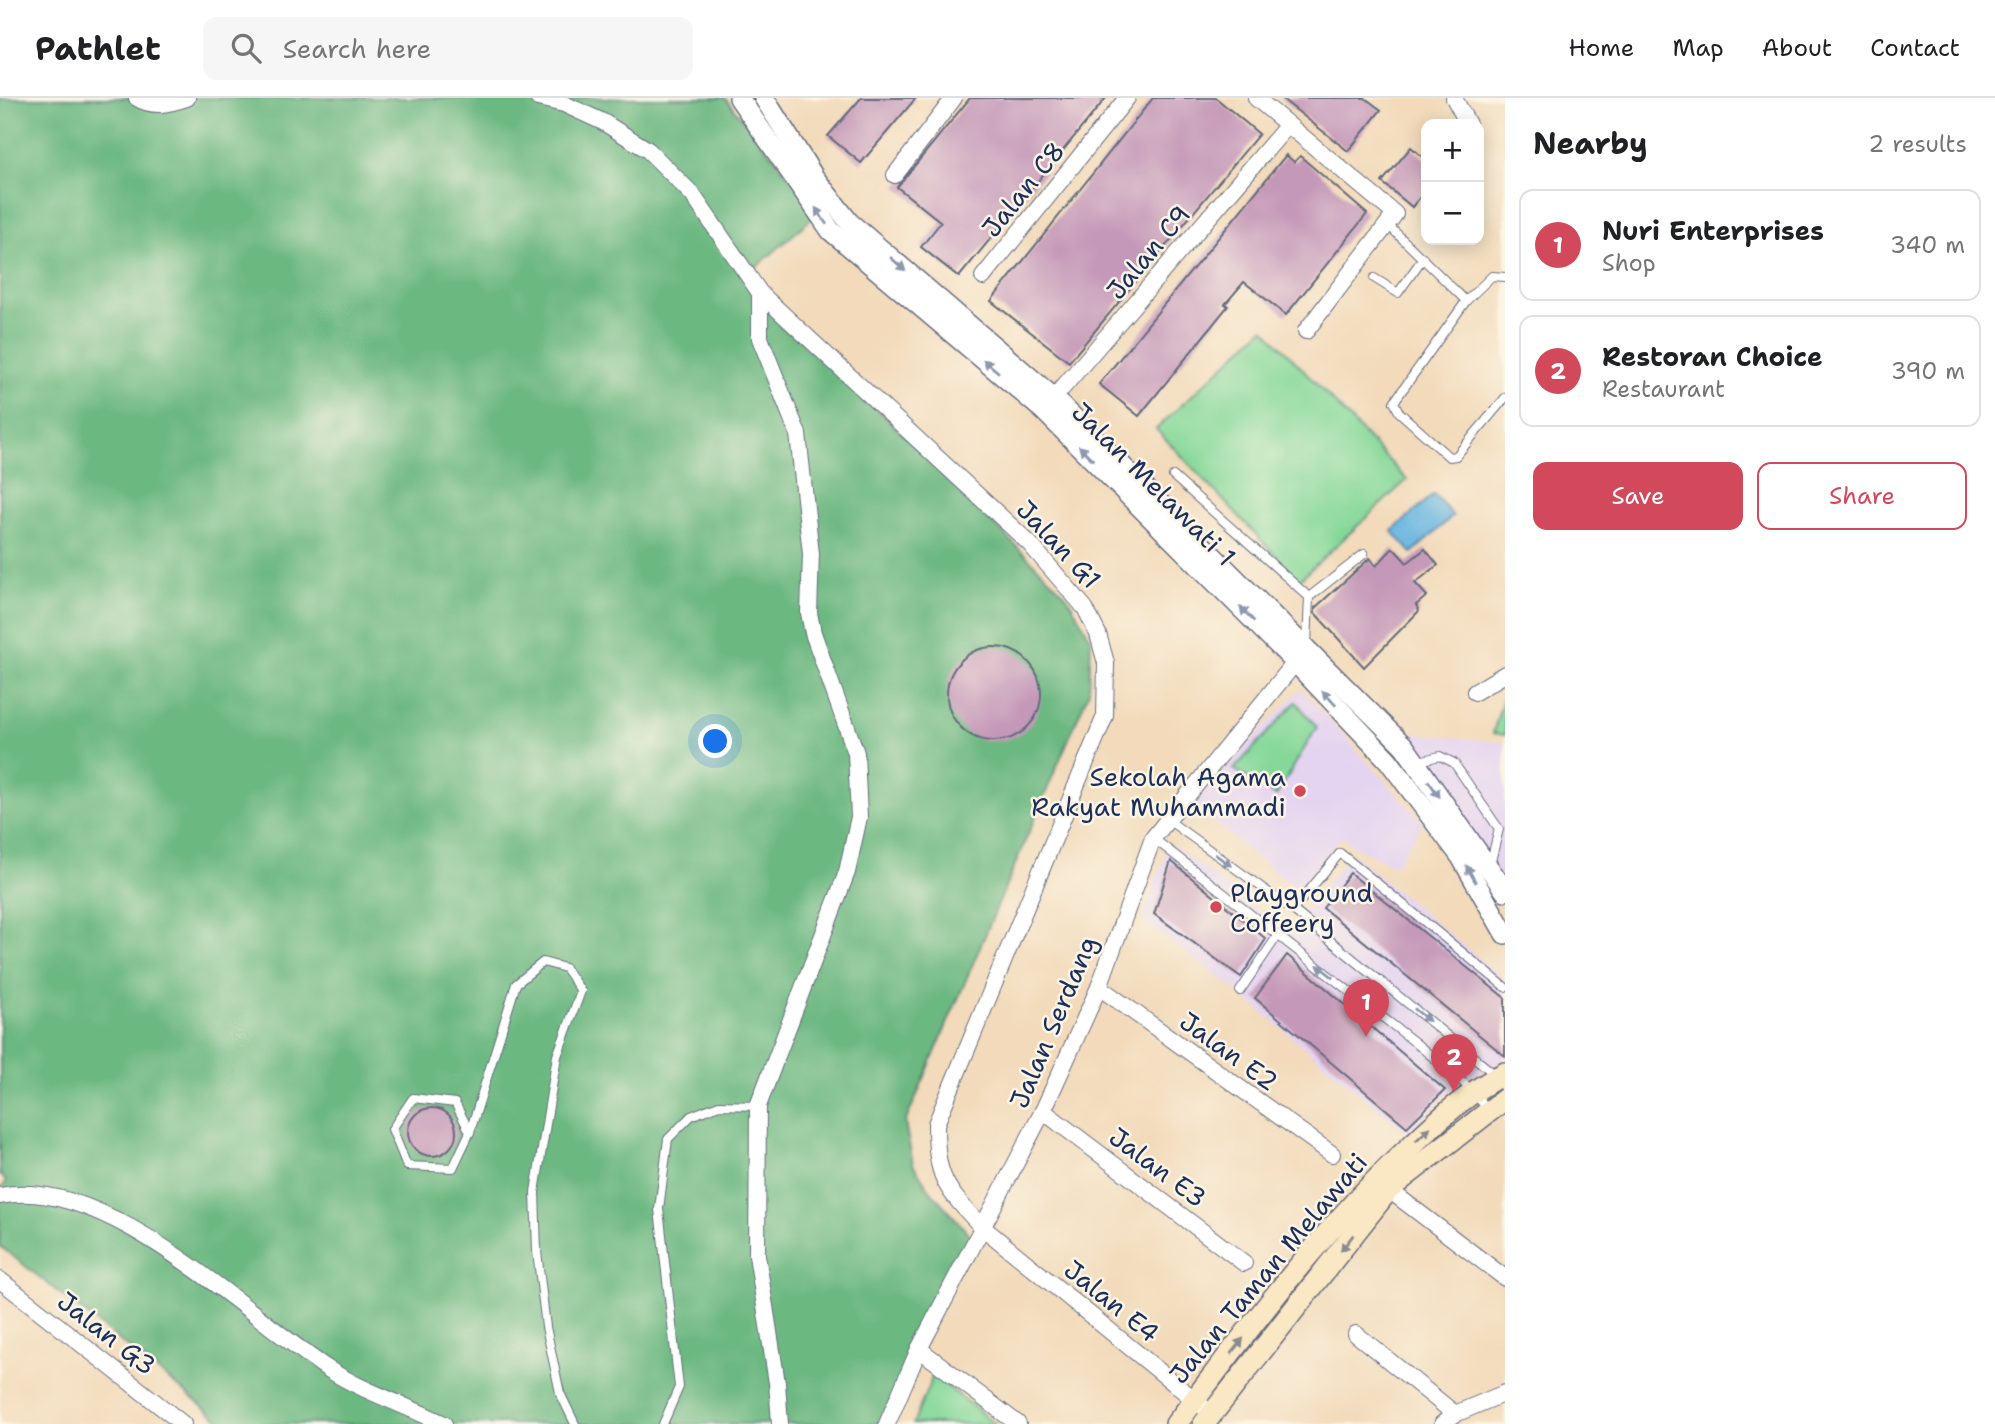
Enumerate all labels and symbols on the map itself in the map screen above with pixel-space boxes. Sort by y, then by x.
street label: Jalan C8 [974,134,1072,244]
street label: Jalan C9 [1098,197,1198,307]
one-way arrow [814,207,828,225]
one-way arrow [890,256,907,271]
one-way arrow [982,358,1000,374]
street label: Jalan Melawati 1 [1064,394,1244,574]
one-way arrow [1078,446,1095,462]
street label: Jalan G1 [1009,492,1109,596]
one-way arrow [1239,606,1255,622]
one-way arrow [1321,689,1337,707]
your location [698,724,732,758]
place label: Sekolah Agama Rakyat Muhammadi [1031,759,1286,824]
one-way arrow [1427,780,1441,798]
marker: Sekolah Agama Rakyat Muhammadi [1292,783,1308,799]
one-way arrow [1214,853,1233,867]
one-way arrow [1465,865,1477,884]
place label: Playground Coffeery [1230,875,1373,940]
marker: Playground Coffeery [1208,899,1224,915]
street label: Jalan Serdang [1001,931,1105,1113]
one-way arrow [1316,964,1334,979]
pin: 1 [1343,979,1389,1037]
street label: Jalan E2 [1173,1003,1285,1099]
one-way arrow [1414,1007,1431,1022]
pin: 2 [1431,1034,1477,1092]
street label: Jalan E3 [1102,1119,1214,1215]
one-way arrow [1414,1127,1431,1143]
street label: Jalan Taman Melawati [1161,1145,1375,1391]
one-way arrow [1340,1234,1354,1252]
street label: Jalan E4 [1057,1252,1167,1350]
street label: Jalan G3 [50,1283,164,1383]
one-way arrow [1229,1338,1244,1355]

